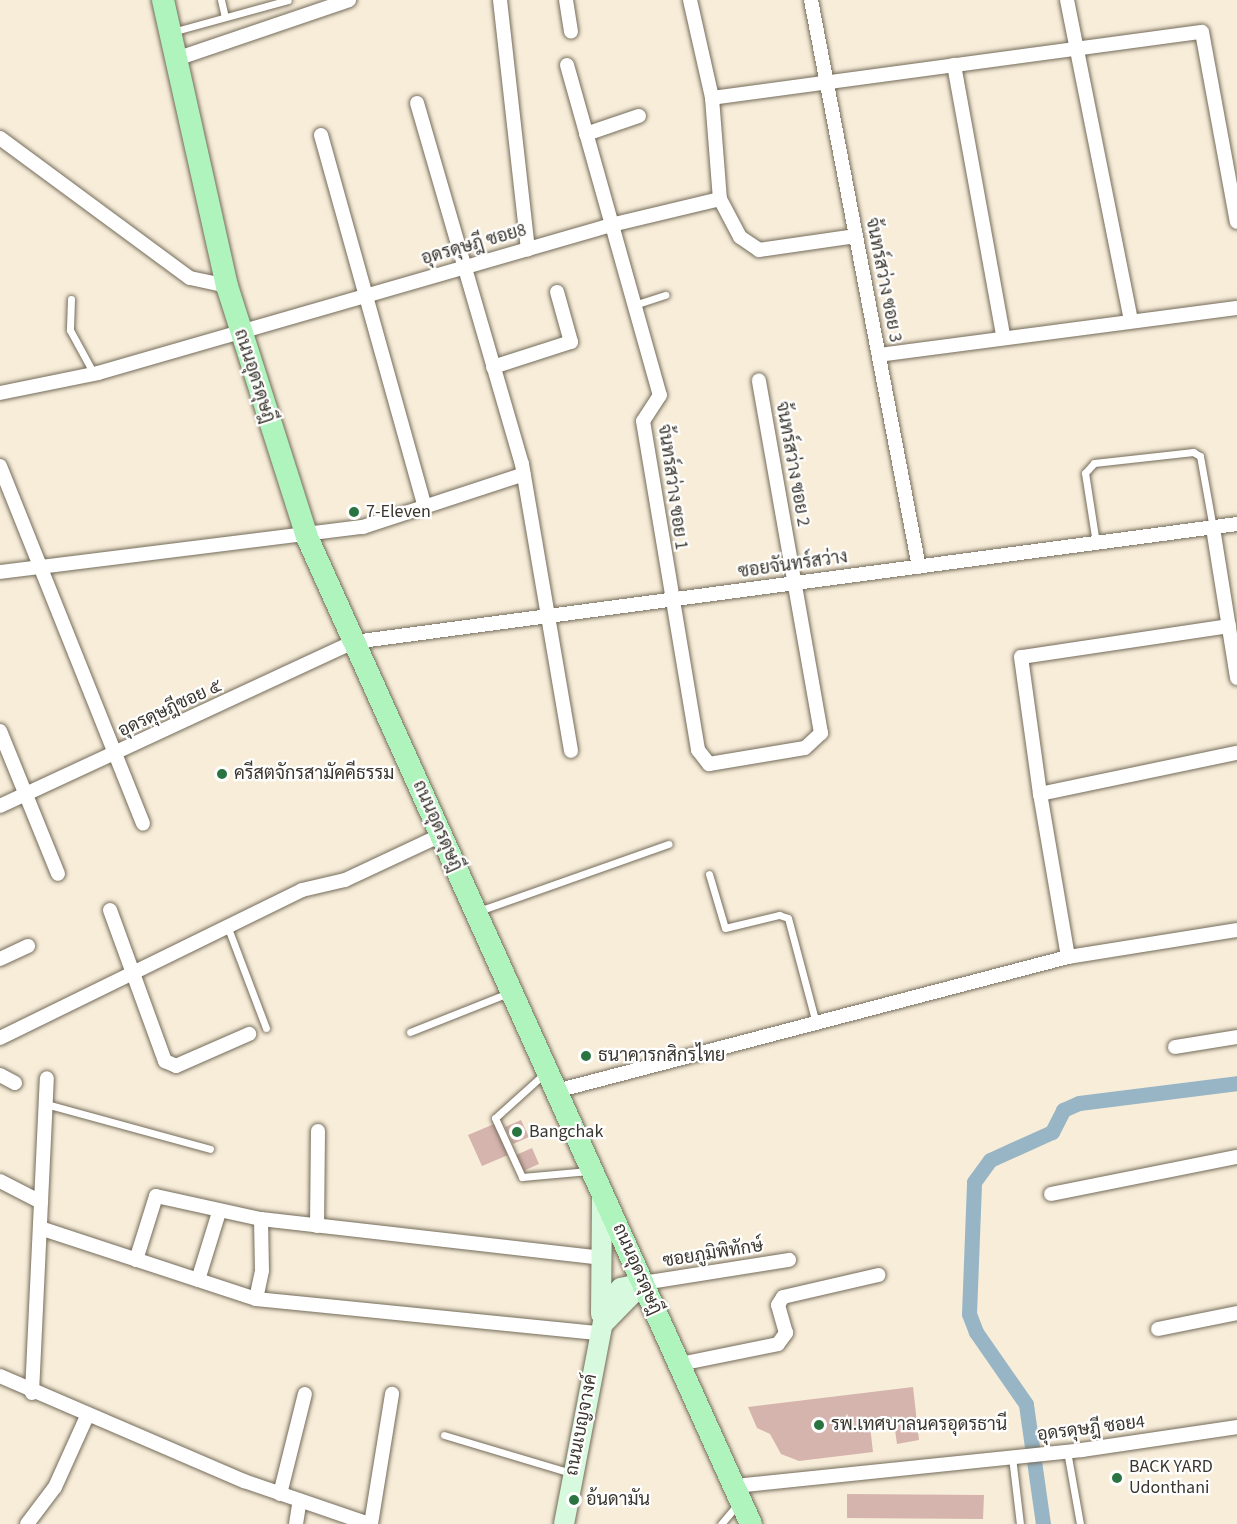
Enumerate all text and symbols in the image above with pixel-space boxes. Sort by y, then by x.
street label: จ้นทร์สว่าง ซอย 3 [860,216,906,344]
street label: อุดรดุษฎี ซอย8 [419,220,529,270]
street label: ถนนอุดรดุษฎี [229,326,279,426]
street label: จ้นทร์สว่าง ซอย 2 [770,400,814,528]
street label: จ้นทร์สว่าง ซอย 1 [652,423,692,551]
place label: 7-Eleven [366,501,431,523]
marker: 7-Eleven [347,505,361,519]
street label: ซอยจันทร์สว่าง [737,547,849,583]
street label: อุดรดุษฎีซอย ๕ [115,676,225,742]
place label: ครีสตจักรสามัคคีธรรม [234,763,394,785]
marker: ครีสตจักรสามัคคีธรรม [215,767,229,781]
street label: ถนนอุดรดุษฎี [407,777,467,875]
place label: ธนาคารกสิกรไทย [598,1045,725,1067]
marker: ธนาคารกสิกรไทย [579,1049,593,1063]
place label: Bangchak [529,1121,603,1143]
marker: Bangchak [510,1125,524,1139]
street label: ถนนอุดรดุษฎี [607,1220,667,1318]
street label: ซอยภูมิพิทักษ์ [661,1235,765,1273]
street label: ถนนเบญจางค์ [562,1372,602,1478]
street label: อุดรดุษฎี ซอย4 [1036,1412,1146,1446]
place label: รพ.เทศบาลนครอุดรธานี [831,1414,1007,1436]
marker: รพ.เทศบาลนครอุดรธานี [812,1418,826,1432]
place label: BACK YARD Udonthani [1129,1457,1213,1500]
marker: BACK YARD Udonthani [1110,1471,1124,1485]
place label: อ้นดามัน [586,1489,650,1511]
marker: อ้นดามัน [567,1493,581,1507]

